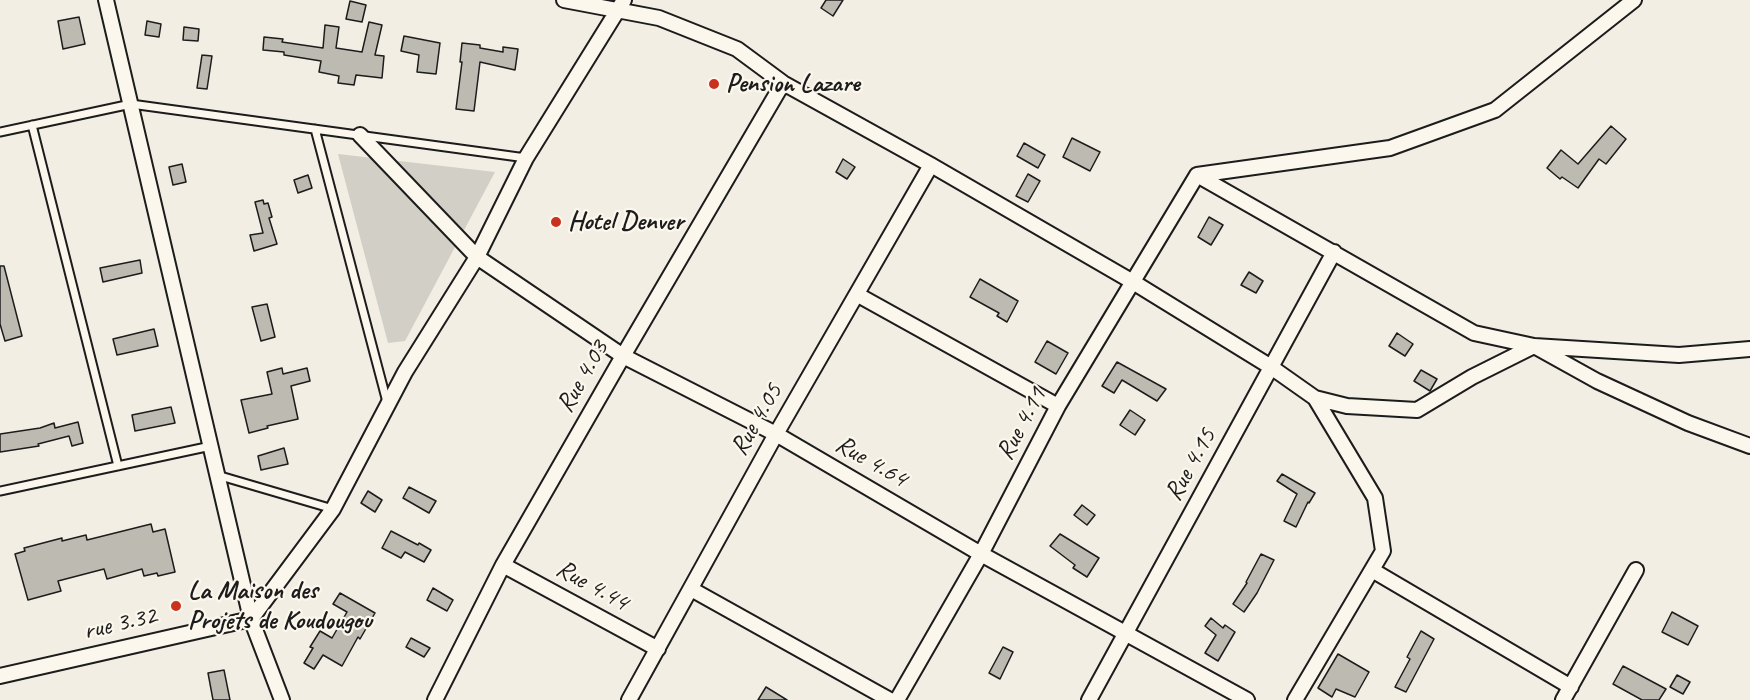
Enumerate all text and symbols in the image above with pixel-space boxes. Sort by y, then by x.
place label: Pension Lazare [726,68,860,100]
marker: Pension Lazare [707,77,721,91]
place label: Hotel Denver [568,206,683,238]
marker: Hotel Denver [549,215,563,229]
street label: Rue 4.03 [550,336,616,418]
street label: Rue 4.05 [724,379,790,461]
street label: Rue 4.11 [990,382,1054,466]
street label: Rue 4.15 [1158,423,1224,507]
street label: Rue 4.64 [830,429,912,495]
street label: Rue 4.44 [550,553,634,619]
place label: La Maison des Projets de Koudougou [188,575,372,636]
marker: La Maison des Projets de Koudougou [169,599,183,613]
street label: rue 3.32 [80,600,160,648]

